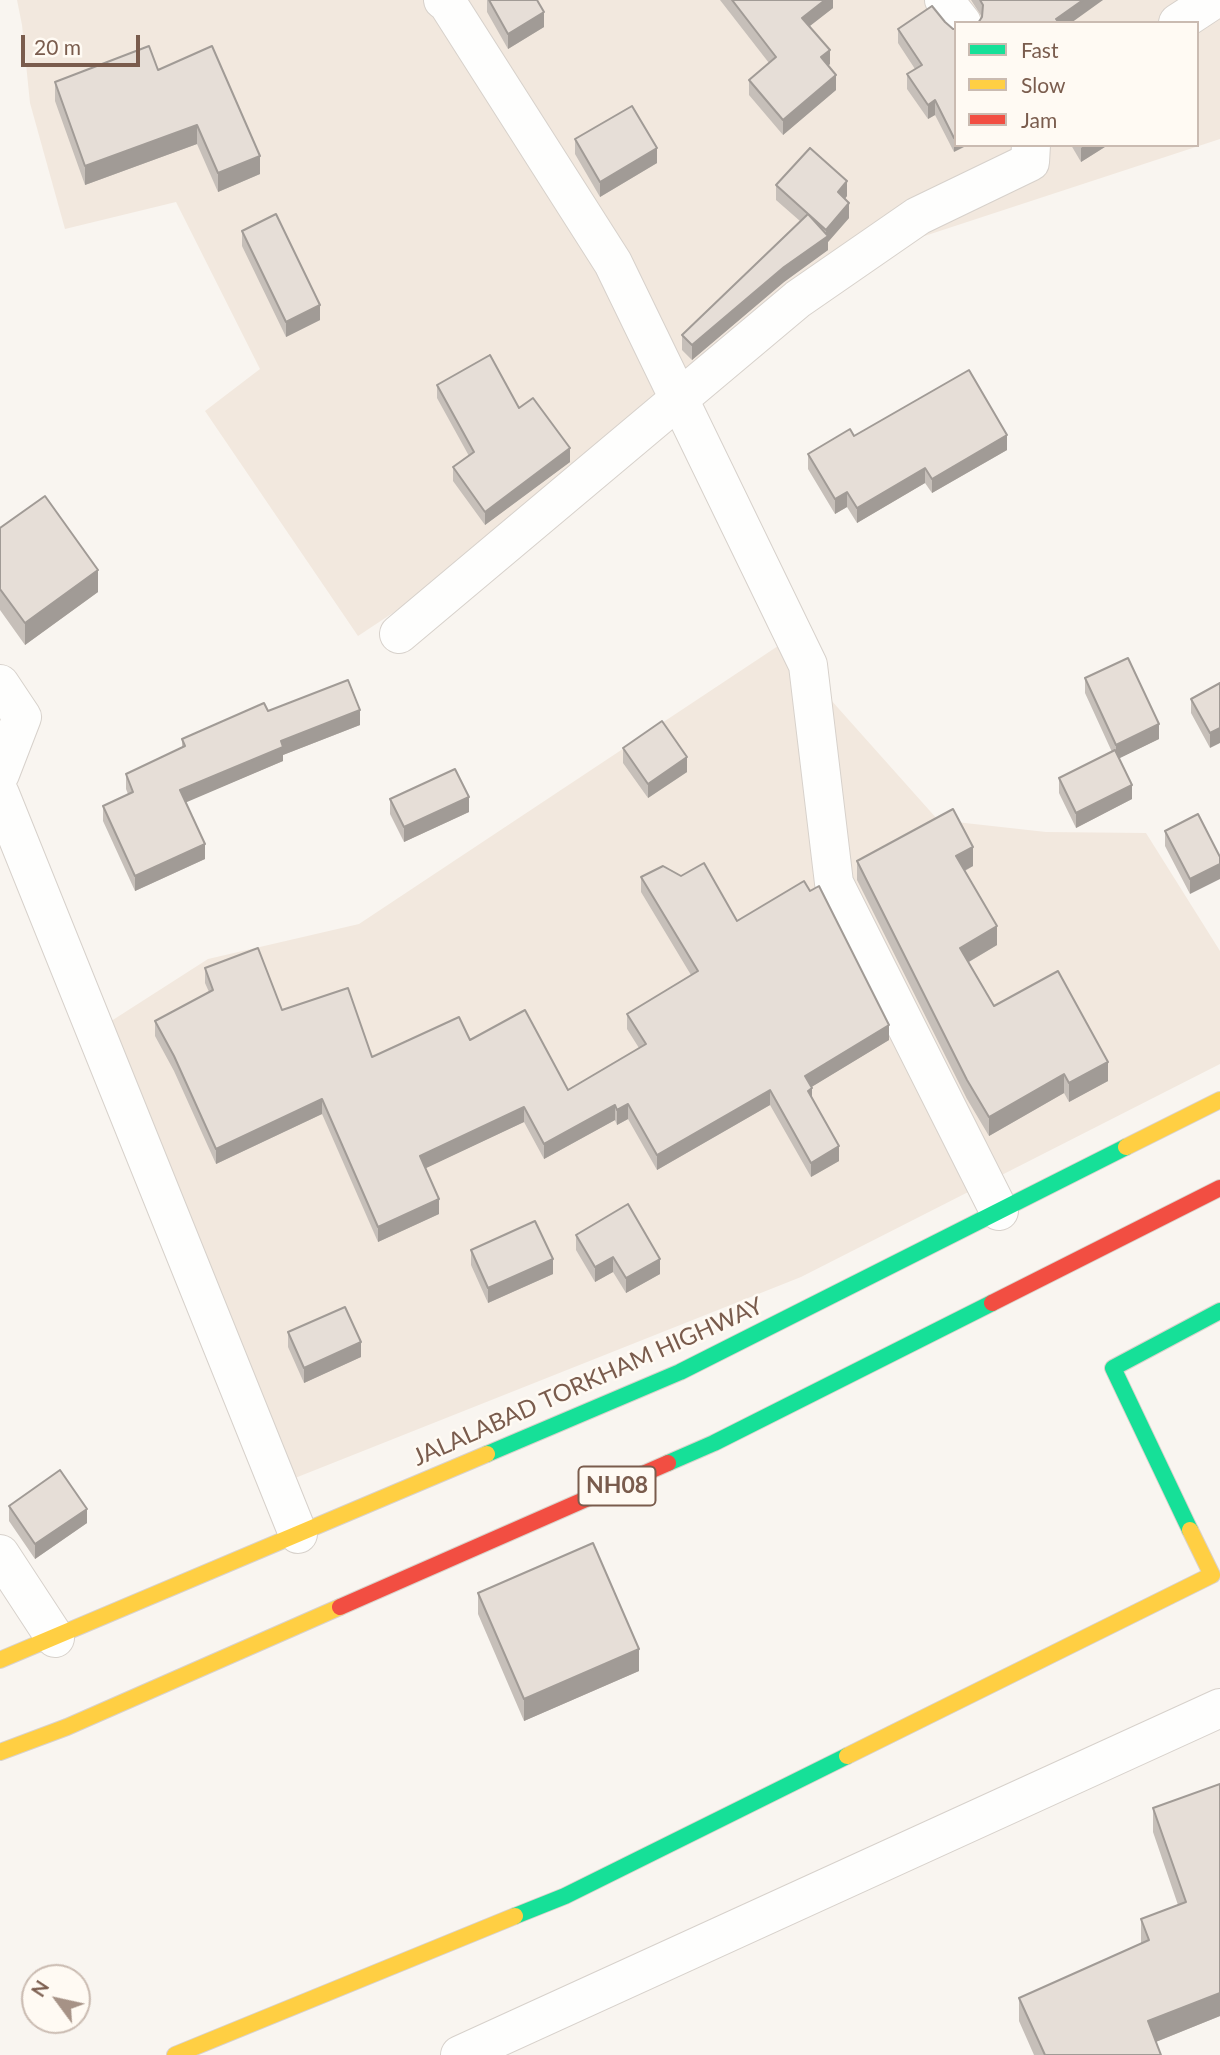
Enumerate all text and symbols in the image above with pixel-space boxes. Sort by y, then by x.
scale bar [24,21,144,65]
legend [954,21,1199,147]
text: 20 m [34,34,81,59]
text: Fast [1021,37,1058,62]
text: Slow [1021,72,1065,97]
text: Jam [1021,107,1057,132]
street label: JALALABAD TORKHAM HIGHWAY [409,1292,767,1472]
road number: NH08 [578,1466,656,1506]
north arrow [21,1964,91,2034]
text: N [26,1976,53,2001]

